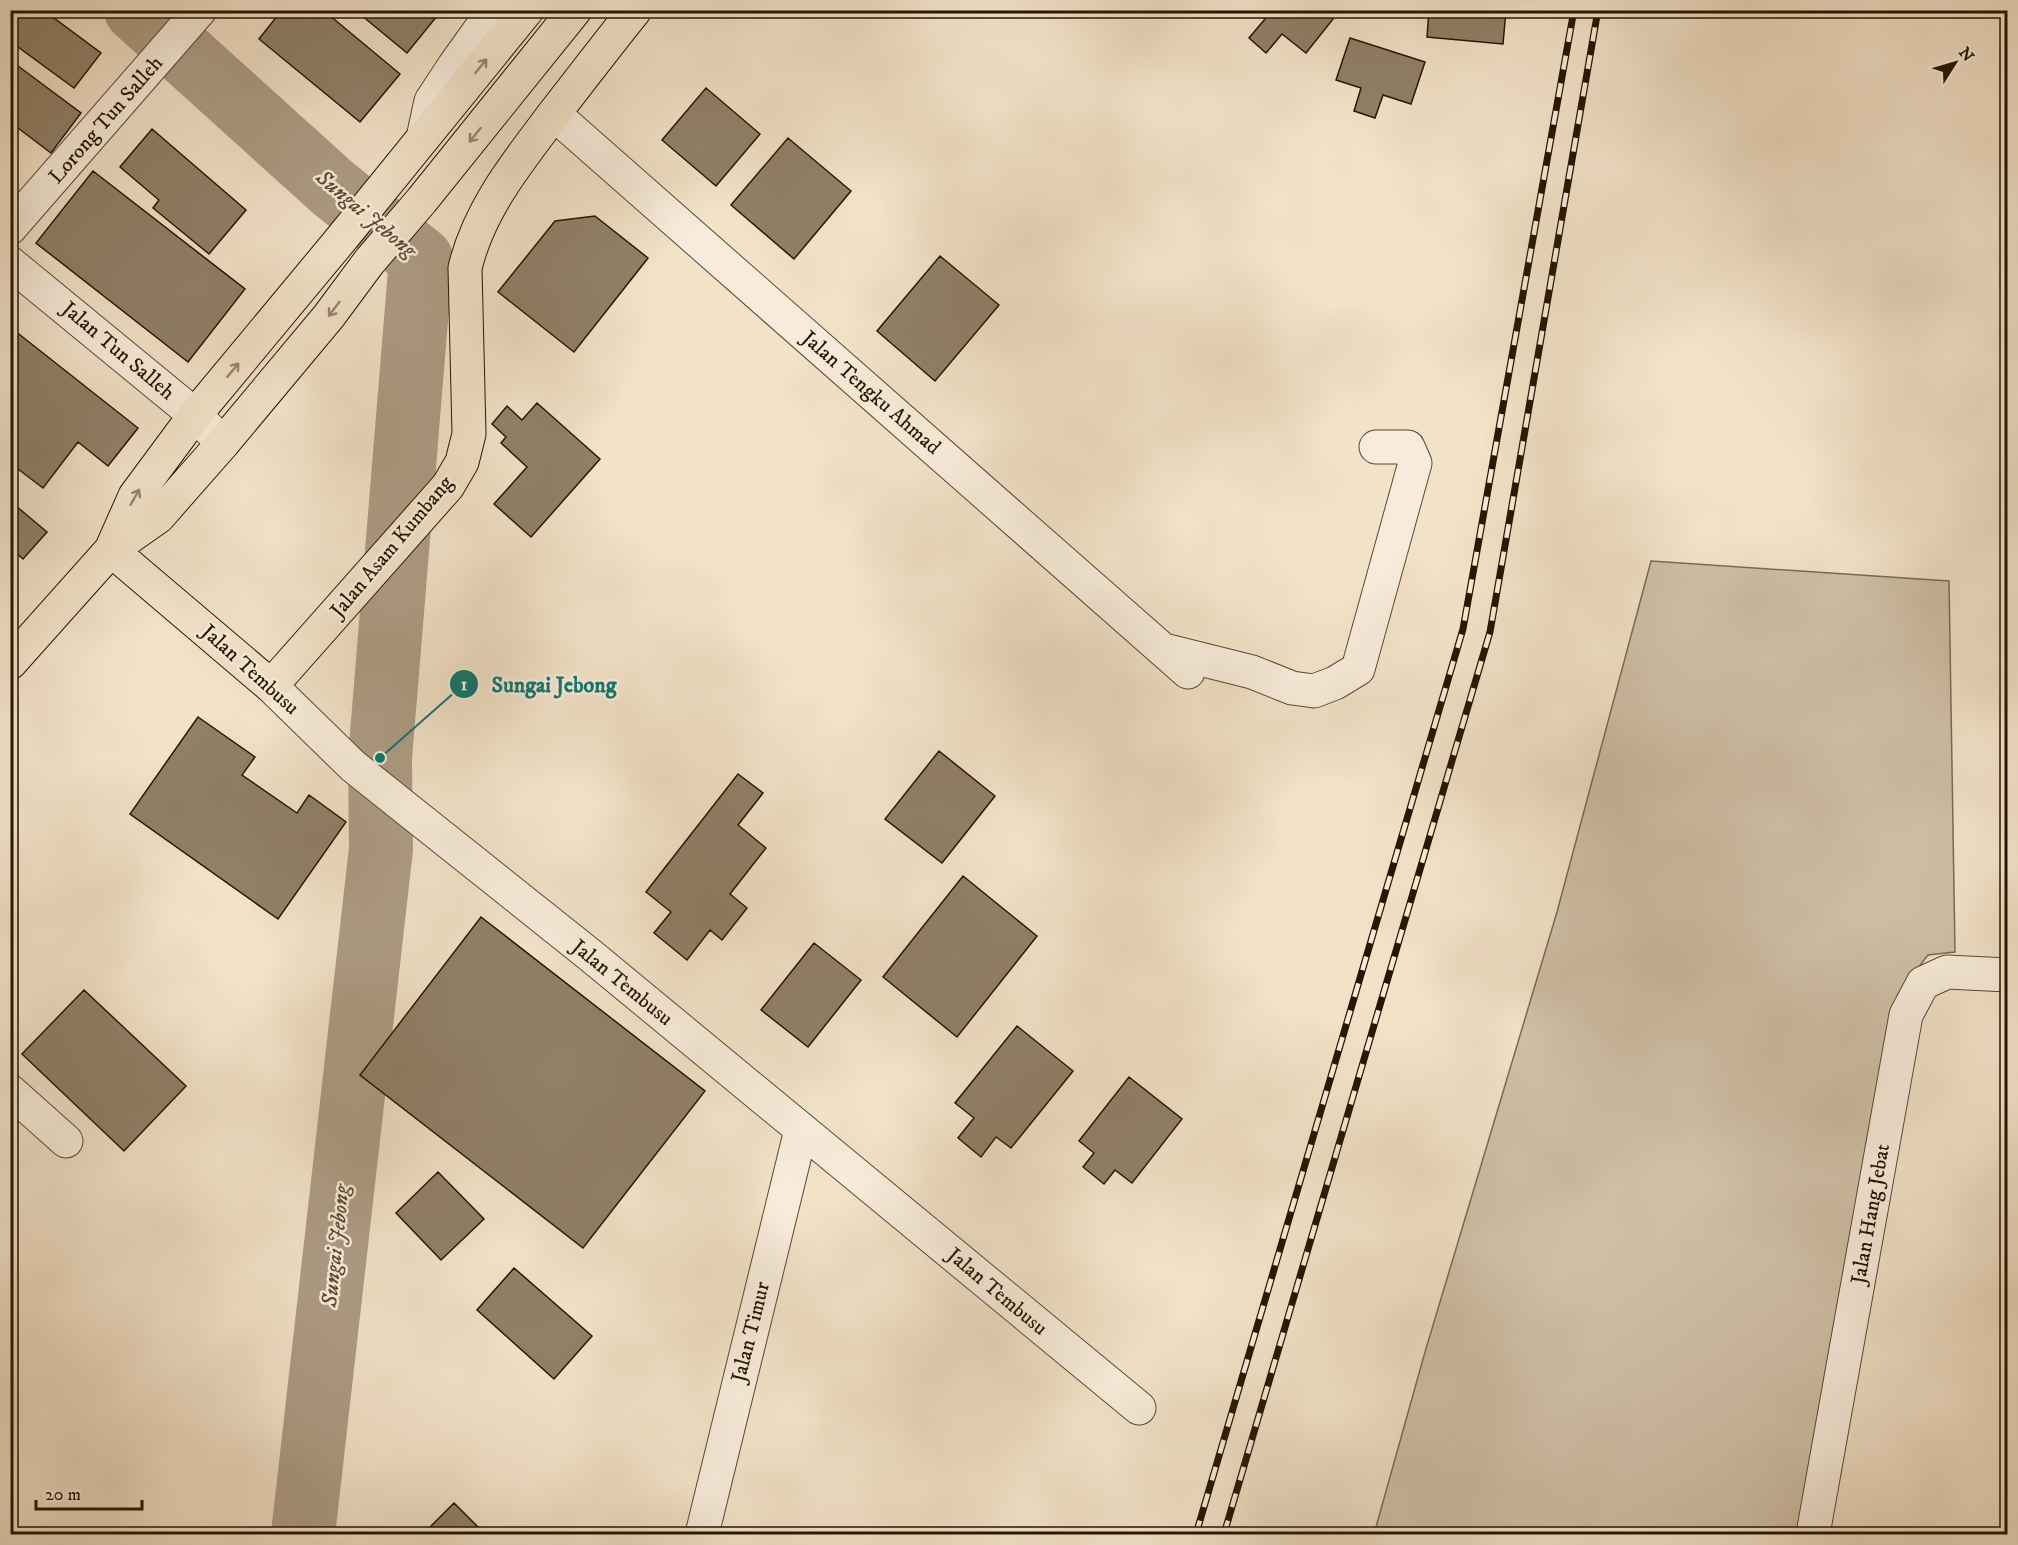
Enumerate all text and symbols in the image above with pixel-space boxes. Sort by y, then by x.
north arrow [1925,33,1985,93]
text: N [1954,43,1978,66]
street label: Lorong Tun Salleh [43,51,169,189]
one-way arrow [475,59,488,75]
one-way arrow [468,127,481,143]
water label: Sungai Jebong [310,164,423,265]
street label: Jalan Tun Salleh [55,295,180,406]
one-way arrow [327,301,340,317]
street label: Jalan Tengku Ahmad [795,324,946,461]
one-way arrow [226,362,239,378]
street label: Jalan Asam Kumbang [324,470,460,625]
one-way arrow [130,489,142,506]
street label: Jalan Tembusu [194,618,304,721]
callout: Sungai Jebong [449,664,628,704]
text: Sungai Jebong [492,672,618,699]
text: 1 [461,674,468,696]
street label: Jalan Tembusu [565,933,678,1032]
street label: Jalan Hang Jebat [1846,1142,1896,1288]
water label: Sungai Jebong [316,1182,356,1309]
street label: Jalan Tembusu [940,1241,1052,1341]
street label: Jalan Timur [726,1279,776,1387]
scale bar [36,1473,142,1511]
text: 20 m [45,1484,81,1506]

